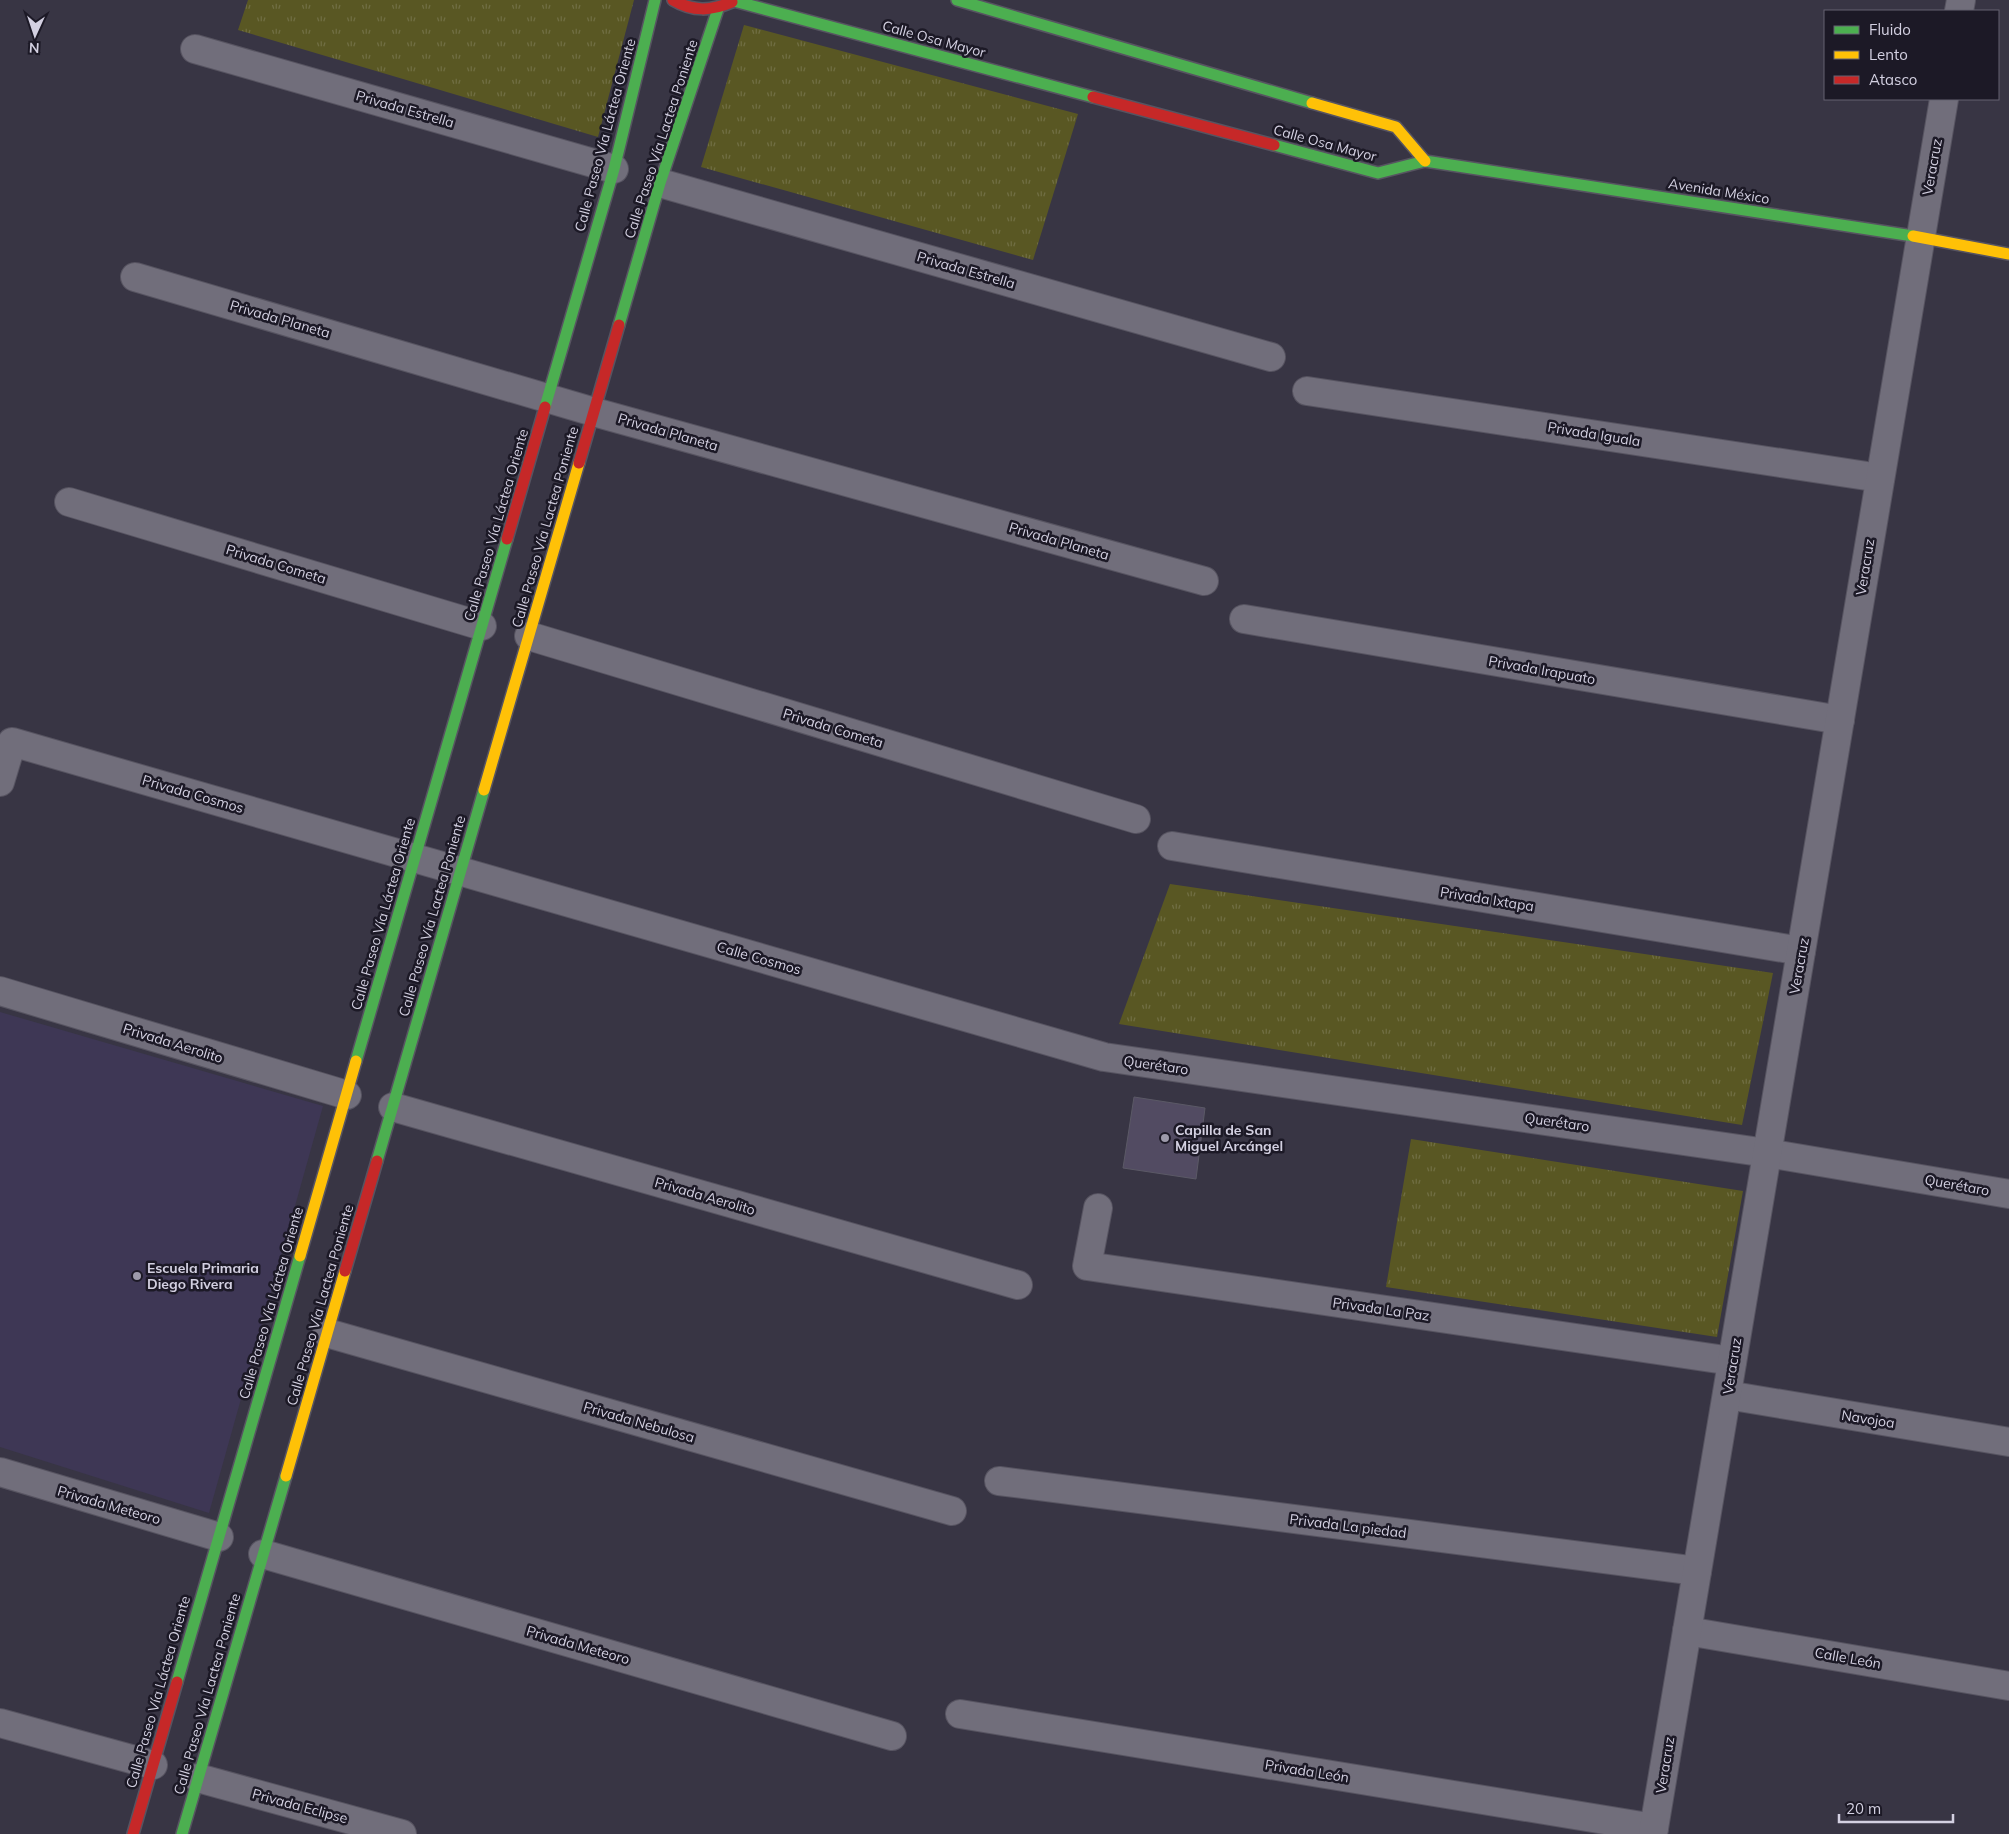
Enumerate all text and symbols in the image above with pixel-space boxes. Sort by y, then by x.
north arrow [10,10,60,60]
legend [1824,10,1999,100]
street label: Calle Osa Mayor [880,17,989,62]
text: Fluido [1869,20,1911,39]
street label: Calle Paseo Vía Láctea Oriente [571,36,639,234]
street label: Calle Paseo Vía Lactea Poniente [620,37,702,241]
text: N [29,39,40,57]
text: Lento [1869,45,1908,64]
text: Atasco [1869,70,1917,89]
street label: Privada Estrella [354,86,456,132]
street label: Calle Osa Mayor [1271,121,1380,166]
street label: Veracruz [1918,137,1946,197]
street label: Avenida México [1667,174,1771,208]
street label: Privada Estrella [915,247,1017,293]
street label: Privada Planeta [228,296,332,342]
street label: Privada Planeta [616,409,720,455]
street label: Privada Iguala [1546,418,1642,450]
street label: Calle Paseo Vía Lactea Poniente [508,424,582,630]
street label: Calle Paseo Vía Láctea Oriente [460,427,532,623]
street label: Privada Planeta [1007,518,1111,564]
street label: Veracruz [1852,537,1878,597]
street label: Privada Cometa [224,540,328,588]
street label: Privada Irapuato [1487,652,1597,688]
street label: Privada Cometa [781,704,885,752]
street label: Privada Cosmos [140,771,246,817]
street label: Calle Paseo Vía Lactea Poniente [395,813,469,1019]
street label: Calle Paseo Vía Láctea Oriente [347,816,419,1012]
street label: Privada Ixtapa [1439,883,1535,915]
street label: Veracruz [1785,936,1813,996]
street label: Calle Cosmos [715,937,803,979]
street label: Privada Aerolito [121,1019,225,1067]
street label: Querétaro [1122,1052,1190,1078]
street label: Querétaro [1523,1109,1591,1135]
place label: Capilla de San Miguel Arcángel [1175,1121,1283,1155]
marker: Capilla de San Miguel Arcángel [1159,1132,1171,1144]
street label: Querétaro [1923,1170,1991,1200]
street label: Privada Aerolito [653,1173,757,1219]
street label: Calle Paseo Vía Lactea Poniente [283,1202,357,1408]
street label: Calle Paseo Vía Láctea Oriente [235,1205,307,1401]
place label: Escuela Primaria Diego Rivera [147,1259,259,1293]
marker: Escuela Primaria Diego Rivera [131,1270,143,1282]
street label: Privada La Paz [1331,1293,1431,1325]
street label: Veracruz [1719,1336,1745,1396]
street label: Privada Nebulosa [581,1398,697,1446]
street label: Navojoa [1840,1406,1896,1432]
street label: Privada Meteoro [55,1482,163,1528]
street label: Privada La piedad [1288,1510,1408,1542]
street label: Calle Paseo Vía Lactea Poniente [170,1591,244,1797]
street label: Calle Paseo Vía Láctea Oriente [122,1594,194,1790]
street label: Privada Meteoro [524,1622,632,1668]
street label: Calle León [1813,1643,1883,1673]
street label: Veracruz [1652,1735,1678,1795]
street label: Privada León [1264,1755,1350,1787]
street label: Privada Eclipse [250,1785,350,1827]
scale bar [1839,1792,1953,1824]
text: 20 m [1846,1799,1881,1818]

